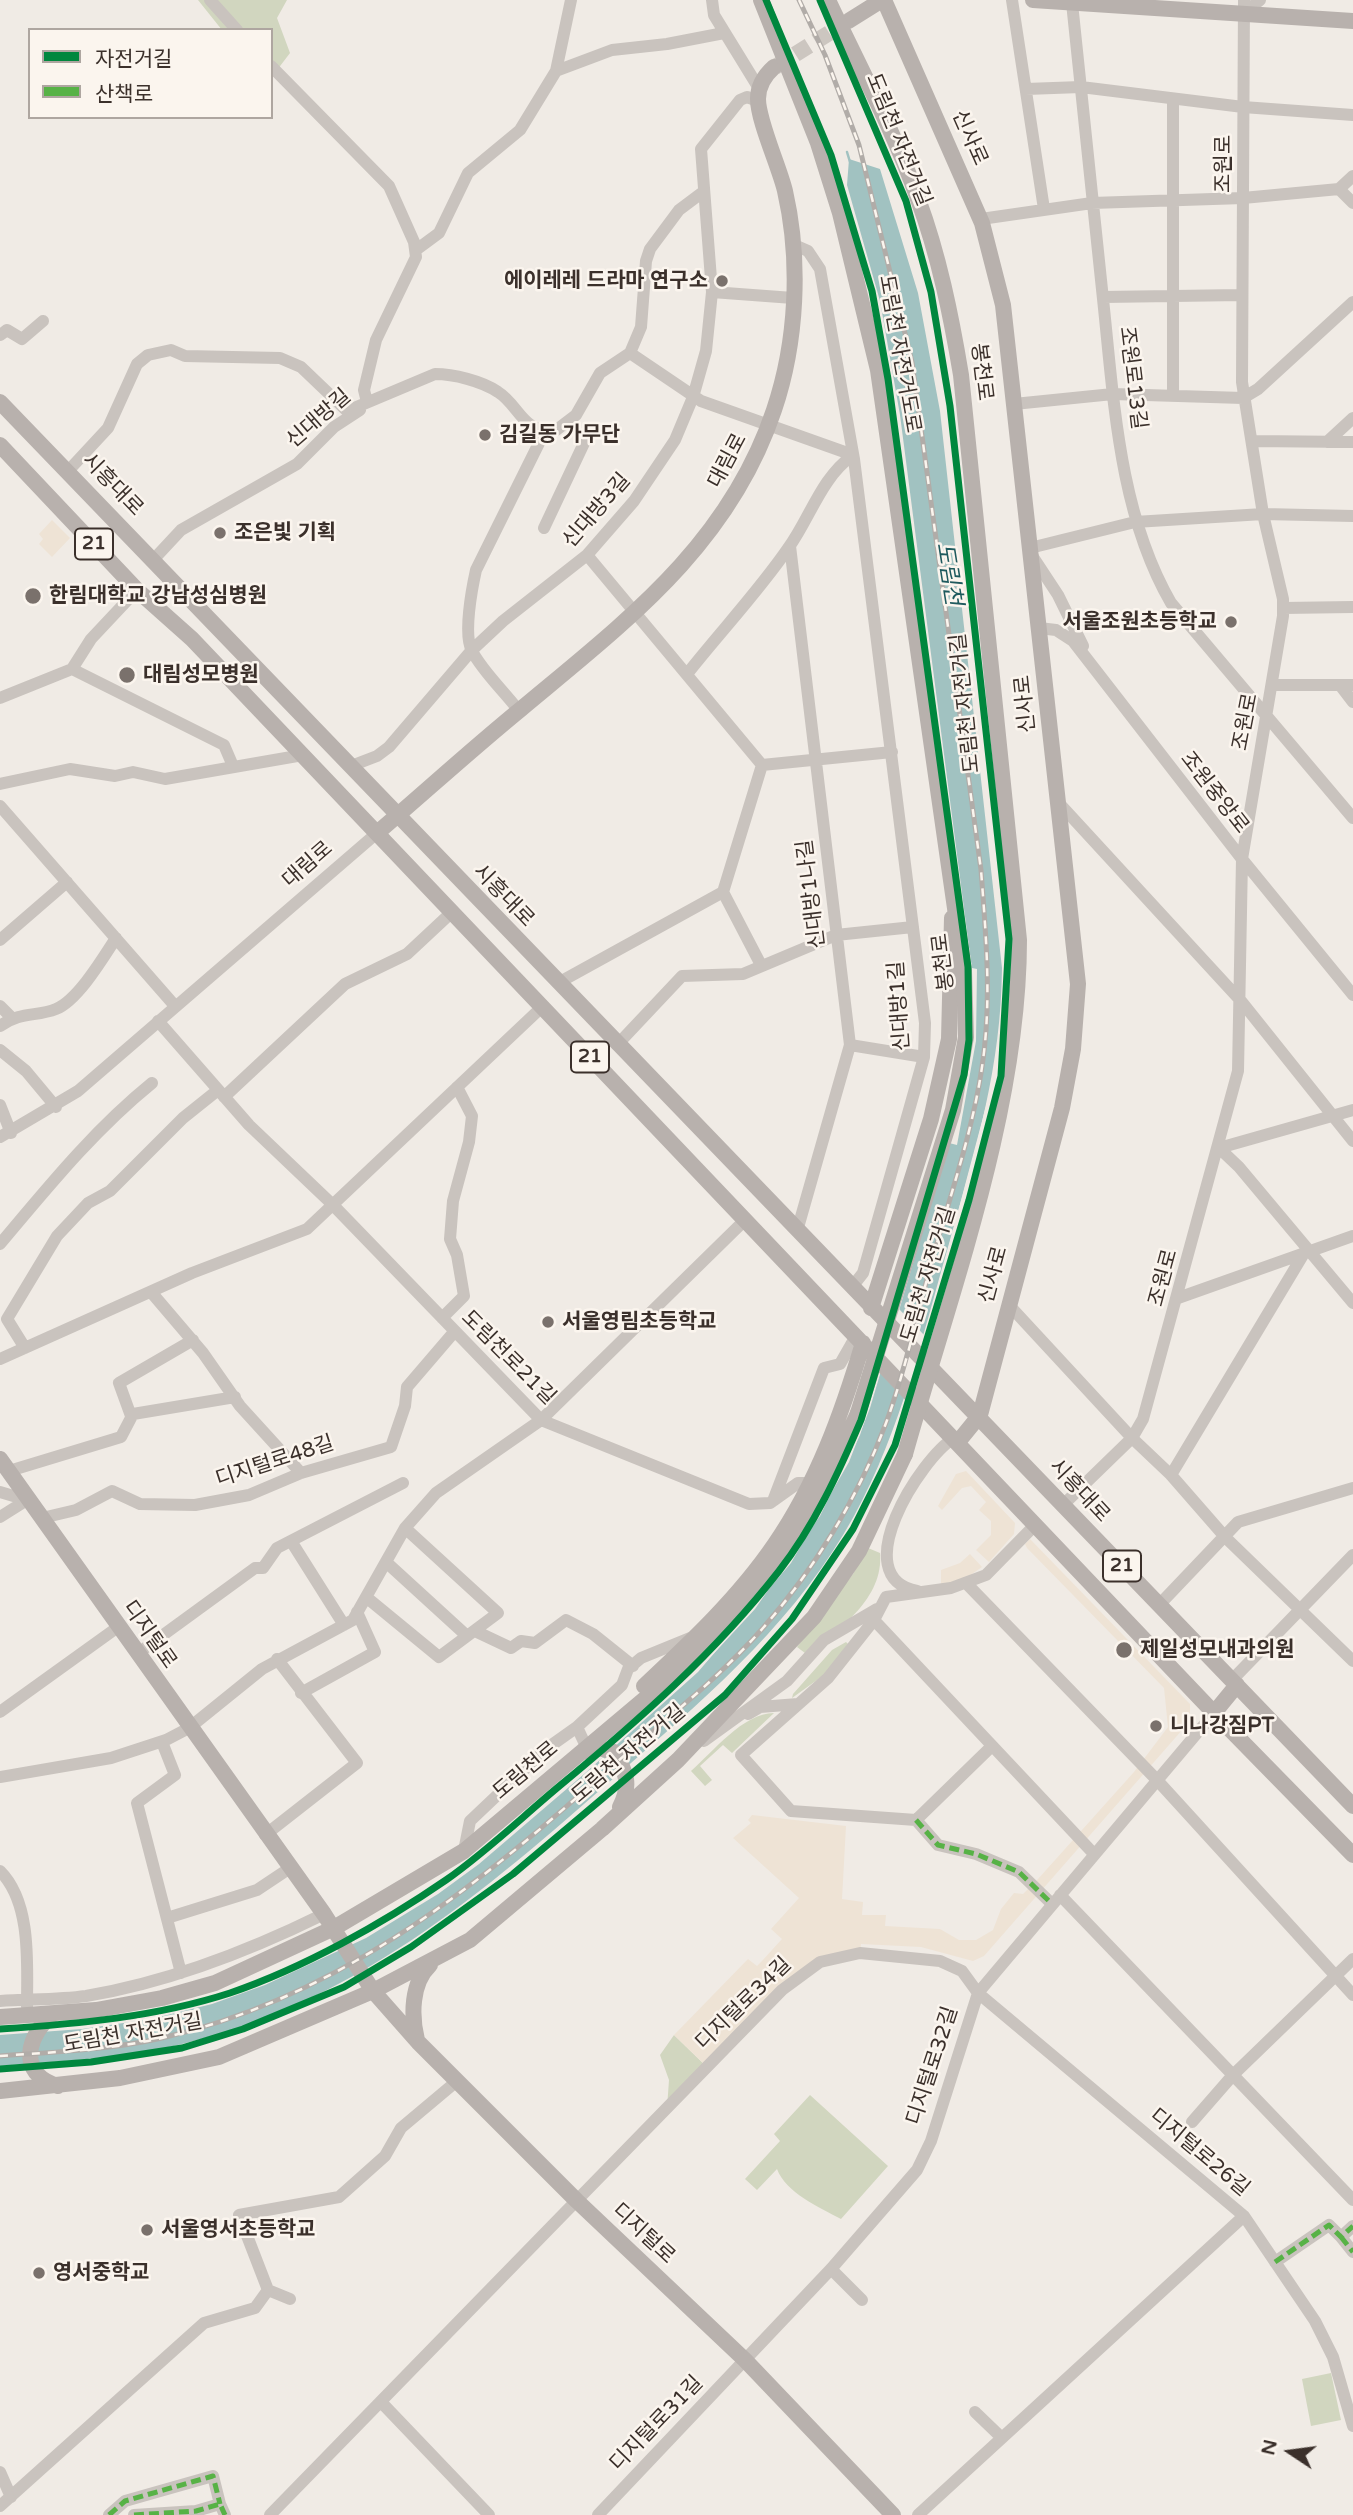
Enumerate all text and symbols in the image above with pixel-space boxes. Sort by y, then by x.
legend [28,28,273,119]
text: 자전거길 [95,47,172,72]
street label: 도림천 자전거길 [860,70,936,210]
text: 산책로 [95,82,153,107]
street label: 신사로 [946,106,992,170]
street label: 조원로 [1211,135,1237,193]
place label: 에이레레 드라마 연구소 [504,268,708,294]
marker: 에이레레 드라마 연구소 [714,273,730,289]
street label: 도림천 자전거도로 [873,273,925,435]
street label: 조원로13길 [1113,325,1151,431]
street label: 봉천로 [965,342,997,402]
street label: 신대방길 [282,384,356,454]
place label: 김길동 가무단 [499,422,620,448]
marker: 김길동 가무단 [477,427,493,443]
street label: 대림로 [703,429,753,493]
street label: 시흥대로 [76,448,148,522]
street label: 신대방3길 [558,469,636,553]
place label: 조은빛 기획 [234,520,336,546]
marker: 조은빛 기획 [212,525,228,541]
road number: 21 [75,528,113,559]
water label: 도림천 [929,540,967,608]
place label: 한림대학교 강남성심병원 [49,583,267,609]
marker: 한림대학교 강남성심병원 [23,586,43,606]
place label: 서울조원초등학교 [1062,609,1217,635]
marker: 서울조원초등학교 [1223,614,1239,630]
street label: 도림천 자전거길 [946,632,986,774]
place label: 대림성모병원 [143,662,259,688]
marker: 대림성모병원 [117,665,137,685]
street label: 신사로 [1010,674,1042,734]
street label: 조원로 [1228,691,1264,753]
street label: 조원중앙로 [1174,747,1254,839]
street label: 대림로 [278,836,338,894]
street label: 신대방1나길 [793,838,831,950]
street label: 시흥대로 [467,859,539,933]
street label: 봉천로 [928,932,960,992]
street label: 신대방1길 [884,960,916,1052]
road number: 21 [571,1042,609,1072]
street label: 도림천 자전거길 [896,1204,962,1346]
street label: 신사로 [974,1244,1014,1306]
street label: 조원로 [1144,1247,1184,1309]
street label: 도림천로21길 [456,1306,560,1410]
place label: 서울영림초등학교 [562,1309,717,1335]
marker: 서울영림초등학교 [540,1314,556,1330]
street label: 디지털로48길 [213,1431,337,1493]
street label: 시흥대로 [1043,1454,1115,1528]
road number: 21 [1103,1550,1141,1582]
street label: 디지털로 [117,1596,181,1674]
place label: 제일성모내과의원 [1140,1637,1295,1663]
marker: 제일성모내과의원 [1114,1640,1134,1660]
street label: 도림천 자전거길 [567,1699,691,1809]
place label: 니나강짐PT [1170,1713,1274,1739]
marker: 니나강짐PT [1148,1718,1164,1734]
street label: 도림천로 [488,1737,564,1805]
street label: 디지털로34길 [691,1952,797,2056]
street label: 디지털로32길 [902,2004,964,2128]
street label: 도림천 자전거길 [62,2009,204,2059]
street label: 디지털로26길 [1144,2104,1254,2202]
street label: 디지털로 [606,2198,680,2270]
place label: 서울영서초등학교 [161,2217,316,2243]
marker: 서울영서초등학교 [139,2222,155,2238]
place label: 영서중학교 [53,2260,150,2286]
marker: 영서중학교 [31,2265,47,2281]
street label: 디지털로31길 [605,2371,709,2477]
north arrow [1255,2417,1325,2487]
text: N [1257,2437,1282,2457]

